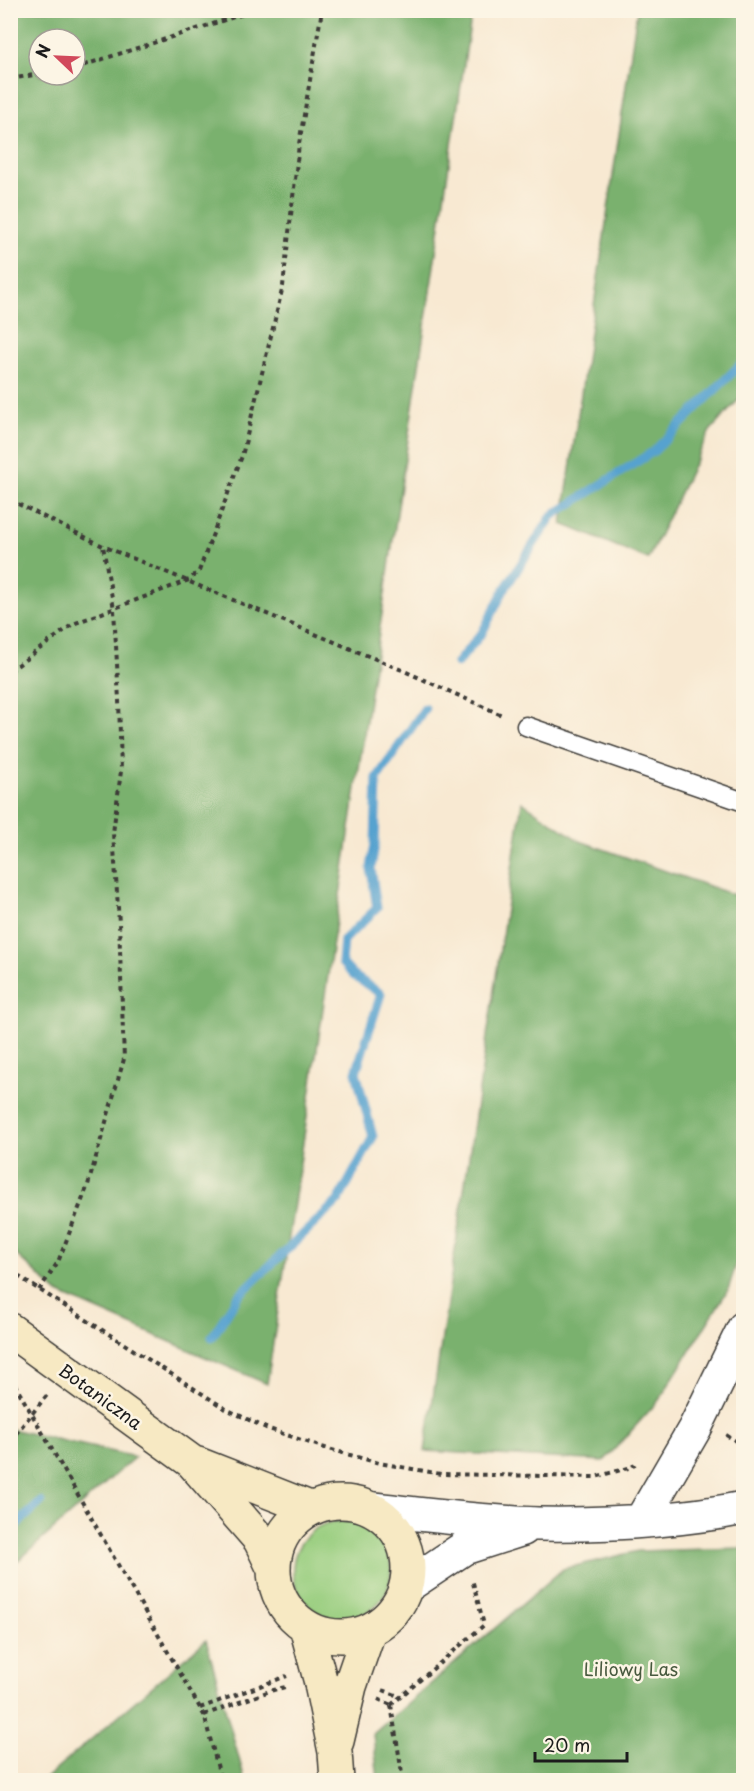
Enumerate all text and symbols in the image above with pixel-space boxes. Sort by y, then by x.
north arrow [27,27,87,87]
text: N [29,40,56,61]
street label: Botaniczna [54,1356,149,1436]
park label: Liliowy Las [584,1655,678,1682]
scale bar [535,1725,626,1763]
text: 20 m [544,1731,590,1758]

